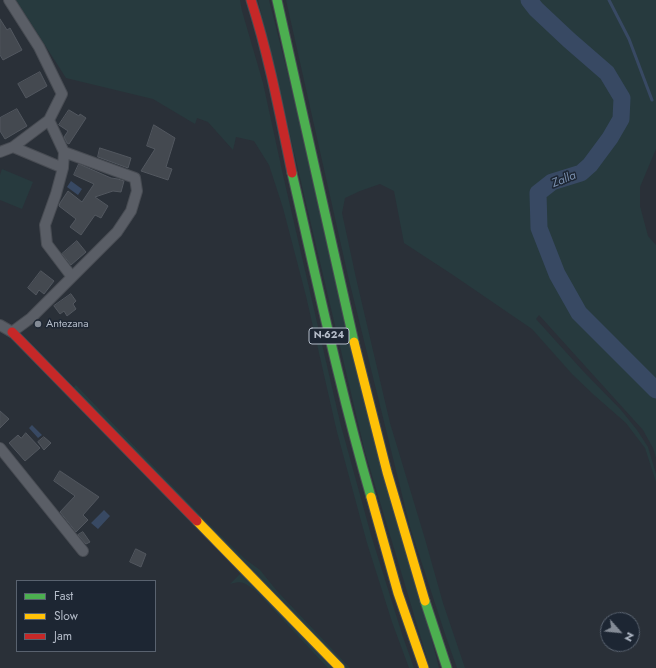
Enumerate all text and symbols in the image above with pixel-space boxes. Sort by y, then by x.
water label: Zalla [550,169,578,191]
place label: Antezana [46,317,89,331]
marker: Antezana [33,319,43,329]
road number: N-624 [309,328,349,344]
legend [16,580,156,652]
text: Fast [54,587,73,605]
text: Slow [54,607,78,625]
north arrow [600,612,640,652]
text: Jam [54,627,72,645]
text: N [621,629,639,645]

